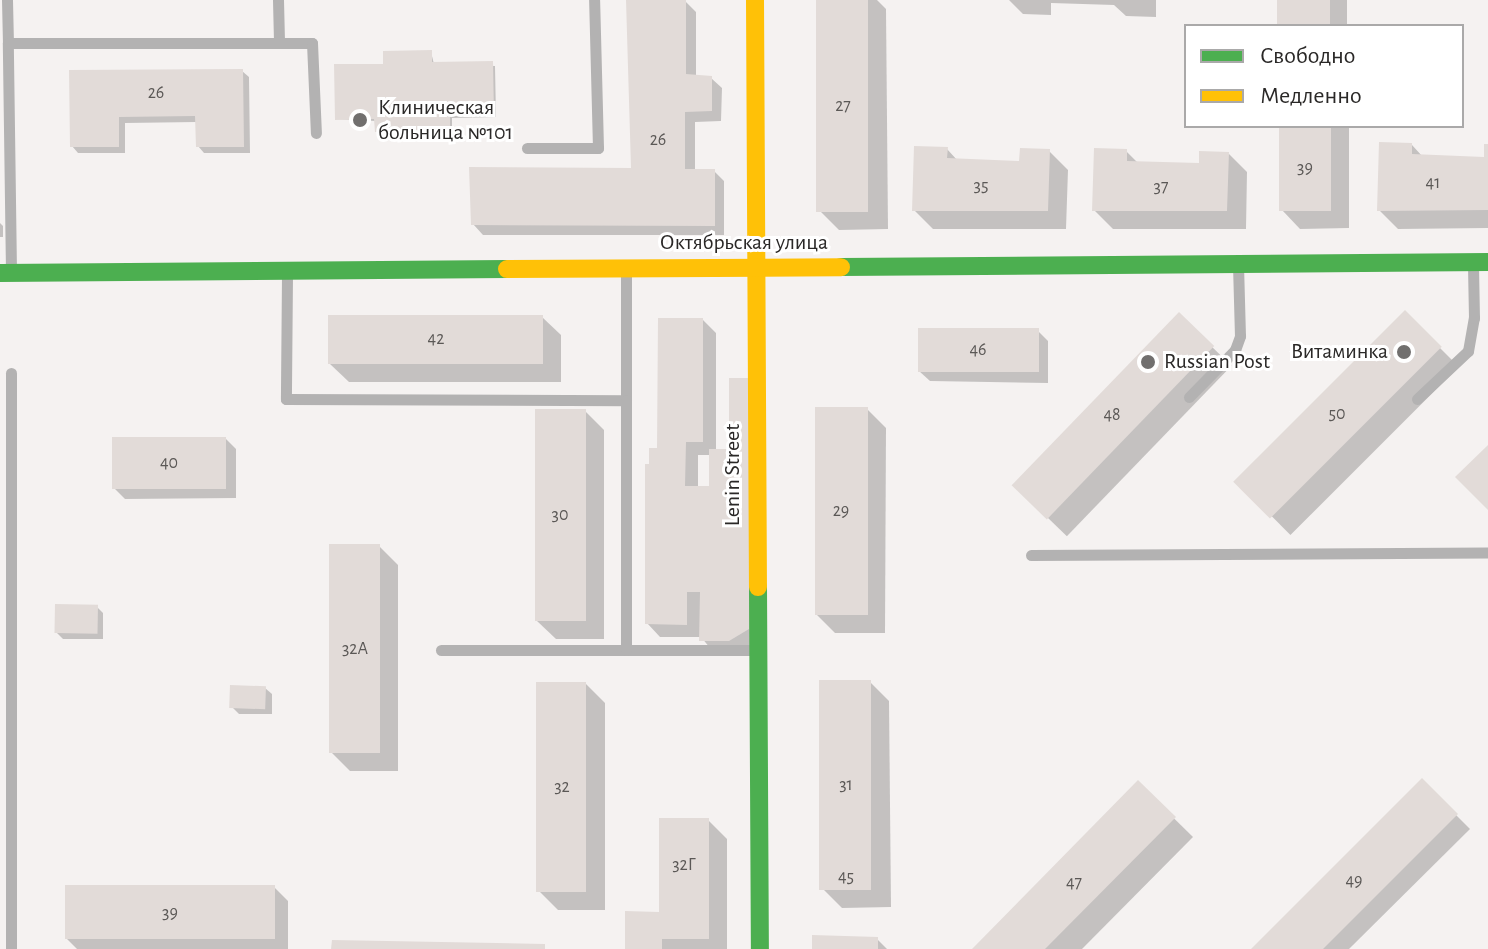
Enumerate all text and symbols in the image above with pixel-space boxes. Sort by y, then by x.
legend [1184,24,1464,128]
text: Свободно [1260,44,1355,68]
house number: 26 [148,82,164,104]
text: Медленно [1260,84,1362,108]
place label: Клиническая больница №101 [378,94,513,146]
house number: 27 [835,95,851,117]
marker: Клиническая больница №101 [349,109,371,131]
house number: 26 [650,129,666,151]
house number: 39 [1297,157,1313,179]
house number: 41 [1426,172,1440,194]
house number: 35 [974,175,988,197]
house number: 37 [1154,176,1168,198]
street label: Октябрьская улица [660,230,828,256]
house number: 42 [428,328,444,350]
house number: 46 [969,339,987,361]
place label: Витаминка [1291,339,1388,365]
marker: Витаминка [1395,343,1413,361]
place label: Russian Post [1164,349,1270,375]
marker: Russian Post [1139,353,1157,371]
house number: 50 [1328,403,1346,425]
house number: 48 [1103,404,1121,426]
street label: Lenin Street [720,424,746,526]
house number: 40 [160,452,178,474]
house number: 29 [833,500,849,522]
house number: 30 [552,504,568,526]
house number: 32А [342,638,368,660]
house number: 31 [839,774,853,796]
house number: 32 [554,776,570,798]
house number: 32Г [672,854,696,876]
house number: 45 [838,866,854,888]
house number: 49 [1345,870,1363,892]
house number: 47 [1066,872,1082,894]
house number: 39 [162,902,178,924]

